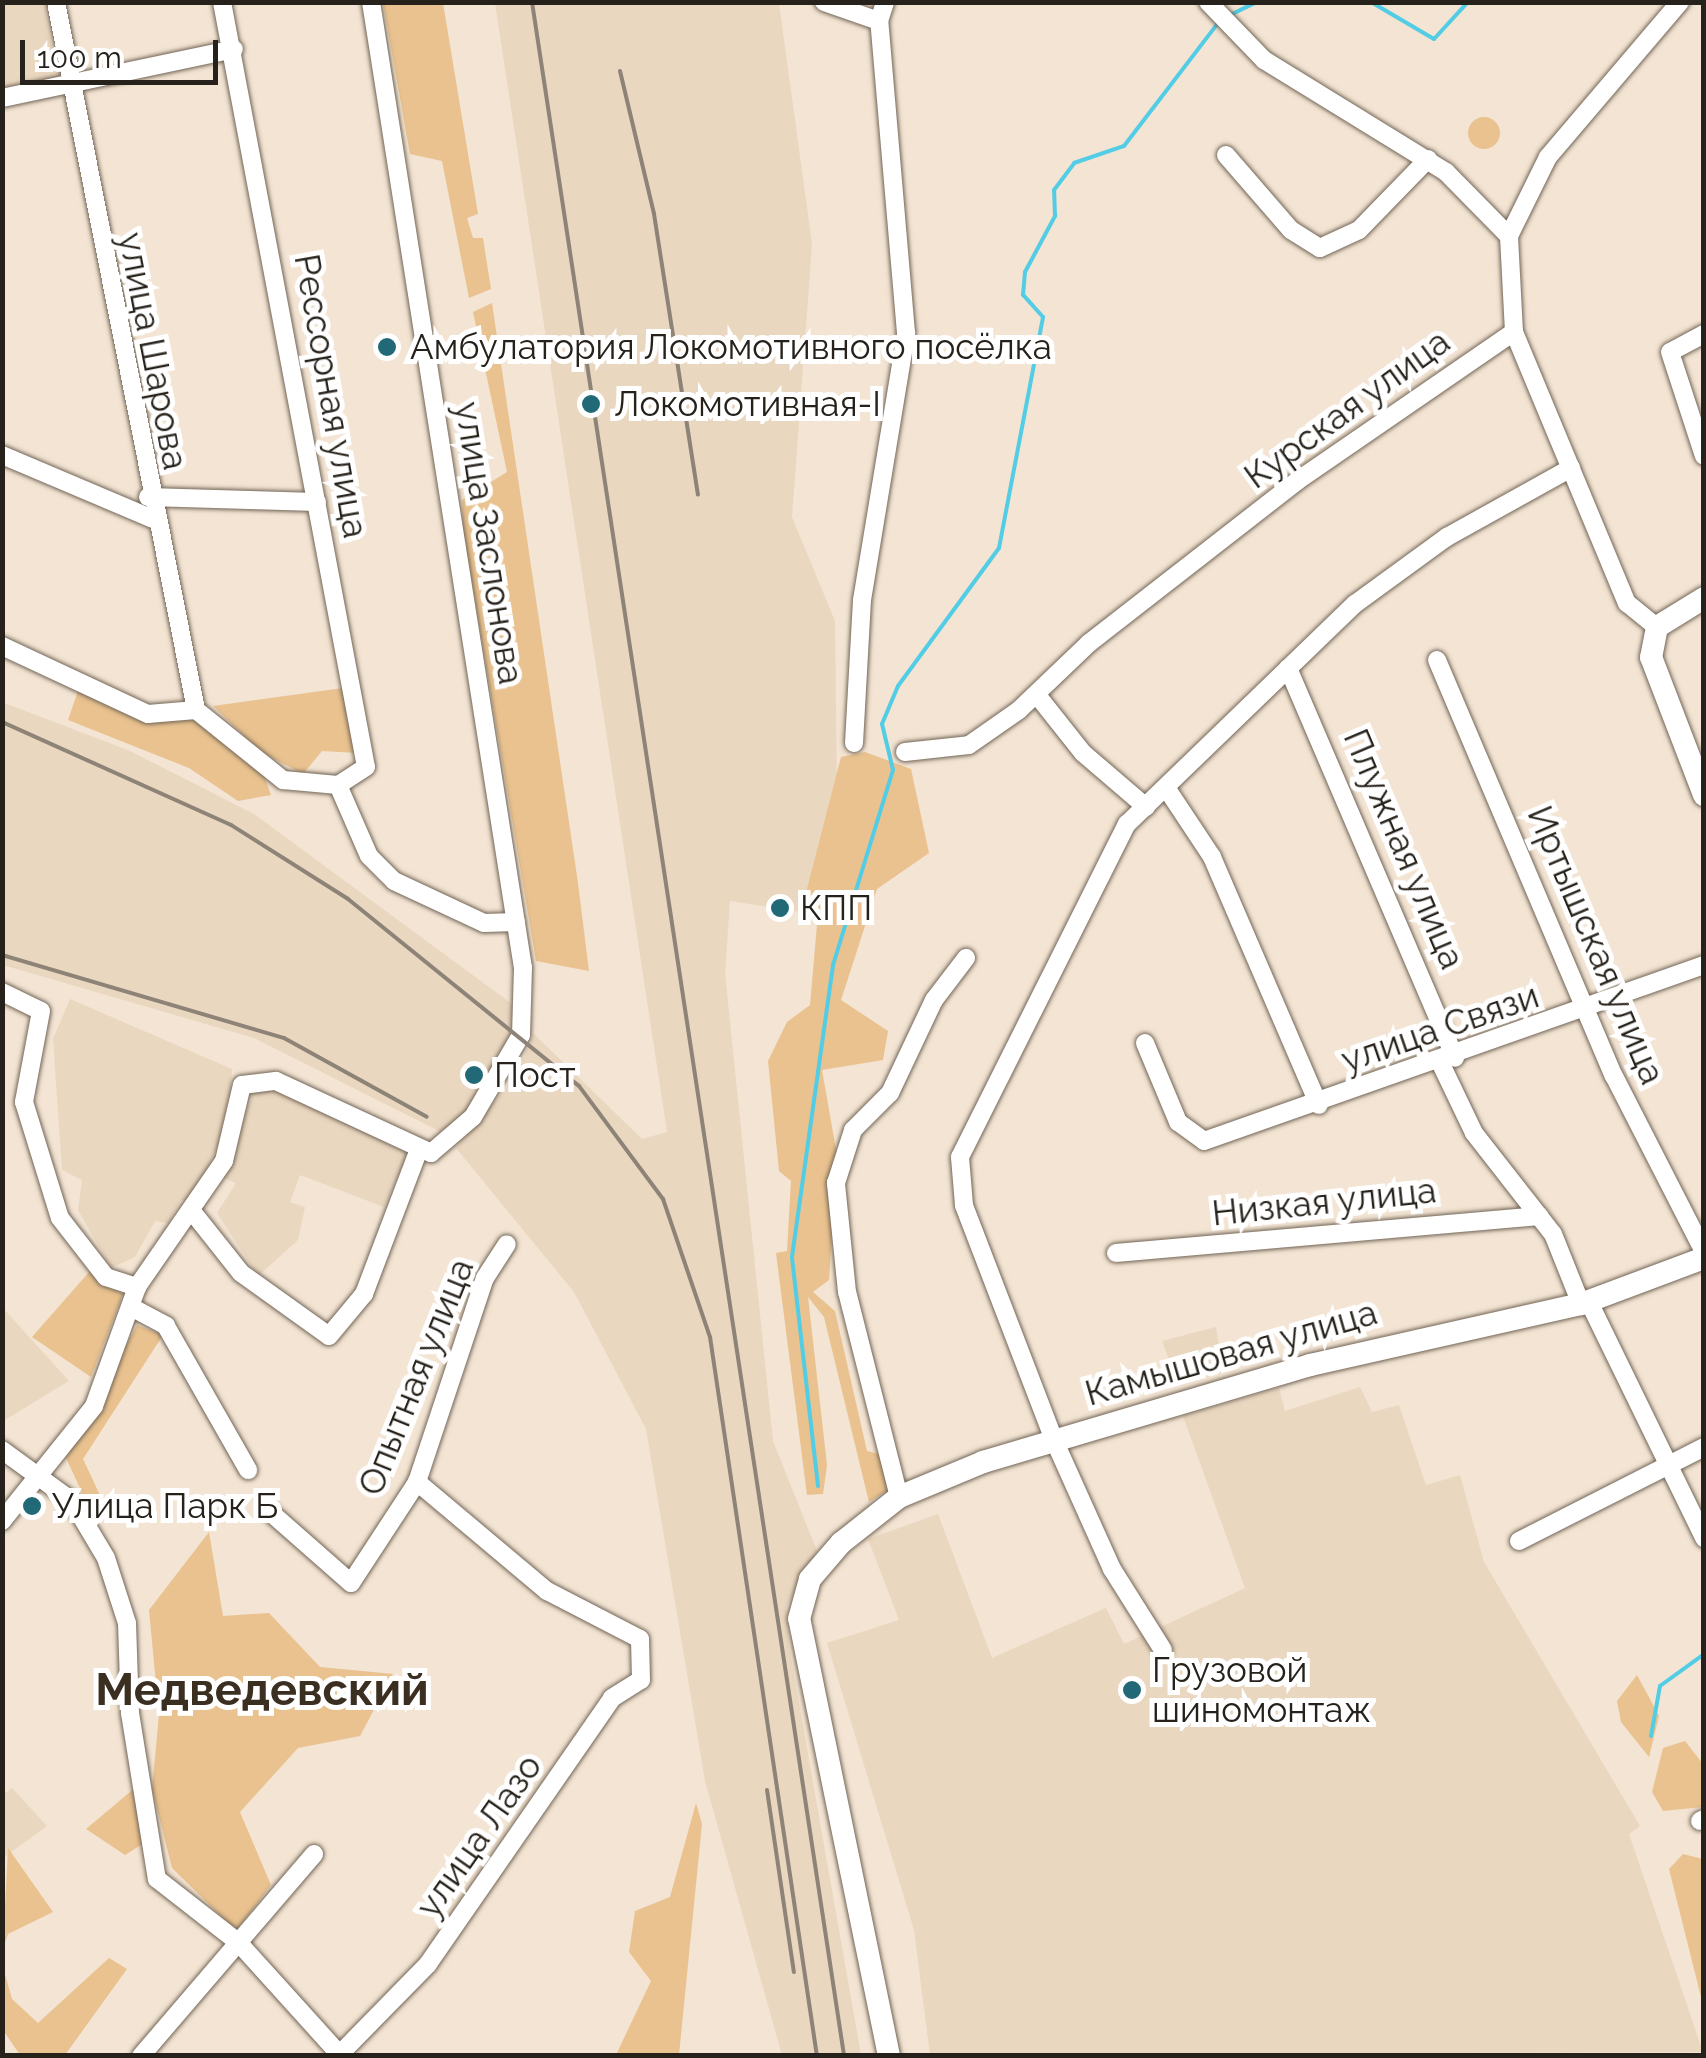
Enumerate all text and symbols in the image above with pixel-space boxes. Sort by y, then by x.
scale bar [25,20,222,82]
text: 100 m [37,40,122,75]
street label: улица Шарова [109,229,197,473]
street label: Рессорная улица [285,250,377,542]
street label: Курская улица [1236,320,1458,498]
place label: Амбулатория Локомотивного посёлка [410,326,1052,368]
marker: Амбулатория Локомотивного посёлка [374,334,400,360]
place label: Локомотивная-I [614,383,881,425]
marker: Локомотивная-I [578,391,604,417]
street label: улица Заслонова [446,399,532,687]
street label: Плужная улица [1334,722,1474,976]
street label: Иртышская улица [1518,799,1674,1091]
place label: КПП [800,887,872,929]
marker: КПП [769,897,791,919]
street label: улица Связи [1336,975,1544,1081]
place label: Пост [494,1054,576,1096]
marker: Пост [463,1064,485,1086]
street label: Низкая улица [1209,1169,1439,1235]
street label: Опытная улица [349,1252,483,1502]
street label: Камышовая улица [1080,1291,1382,1415]
place label: Улица Парк Б [52,1485,278,1527]
marker: Улица Парк Б [21,1495,43,1517]
place label: Грузовой шиномонтаж [1152,1649,1371,1731]
district label: Медведевский [95,1663,429,1717]
marker: Грузовой шиномонтаж [1121,1679,1143,1701]
street label: улица Лазо [407,1746,551,1926]

